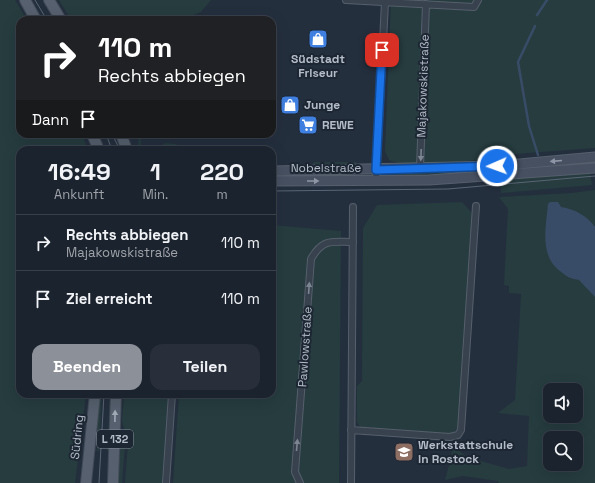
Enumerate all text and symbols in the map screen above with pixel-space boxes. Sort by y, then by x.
shop icon: Südstadt Friseur [307,28,329,50]
text: 110 m [98,29,172,65]
icon: right [32,32,84,84]
pin [365,33,399,67]
street label: Majakowskistraße [413,34,433,138]
icon: arrive [371,39,393,61]
place label: Südstadt Friseur [291,51,345,81]
text: Rechts abbiegen [98,64,246,87]
shop icon: Junge [279,94,301,116]
place label: Junge [304,97,340,113]
icon: arrive [77,108,99,130]
text: Dann [32,110,69,129]
supermarket icon: REWE [297,114,319,136]
place label: REWE [322,117,354,133]
position arrow [476,145,518,187]
one-way arrow [417,149,424,161]
text: 16:49 [48,156,111,187]
text: 1 [150,156,161,187]
text: 220 [200,156,244,187]
one-way arrow [550,157,562,164]
street label: Nobelstraße [291,160,361,176]
one-way arrow [307,178,320,184]
text: Ankunft [54,186,104,203]
text: Min. [143,186,168,203]
text: m [217,186,228,203]
text: Rechts abbiegen [66,225,188,244]
icon: right [32,232,54,254]
text: 110 m [221,233,260,252]
text: Majakowskistraße [66,244,178,261]
one-way arrow [306,282,313,294]
icon: arrive [32,288,54,310]
text: Ziel erreicht [66,289,153,308]
text: 110 m [221,289,260,308]
street label: Pawlowstraße [294,306,316,388]
button: Beenden [32,344,142,390]
button: Teilen [150,344,260,390]
map controls [543,383,583,471]
button: sound [543,383,583,423]
one-way arrow [111,410,118,422]
street label: Südring [67,414,87,460]
road number: L 132 [97,430,133,448]
button: search [543,431,583,471]
place label: Werkstattschule in Rostock [418,437,513,467]
one-way arrow [294,439,301,451]
school or university icon: Werkstattschule in Rostock [393,441,415,463]

